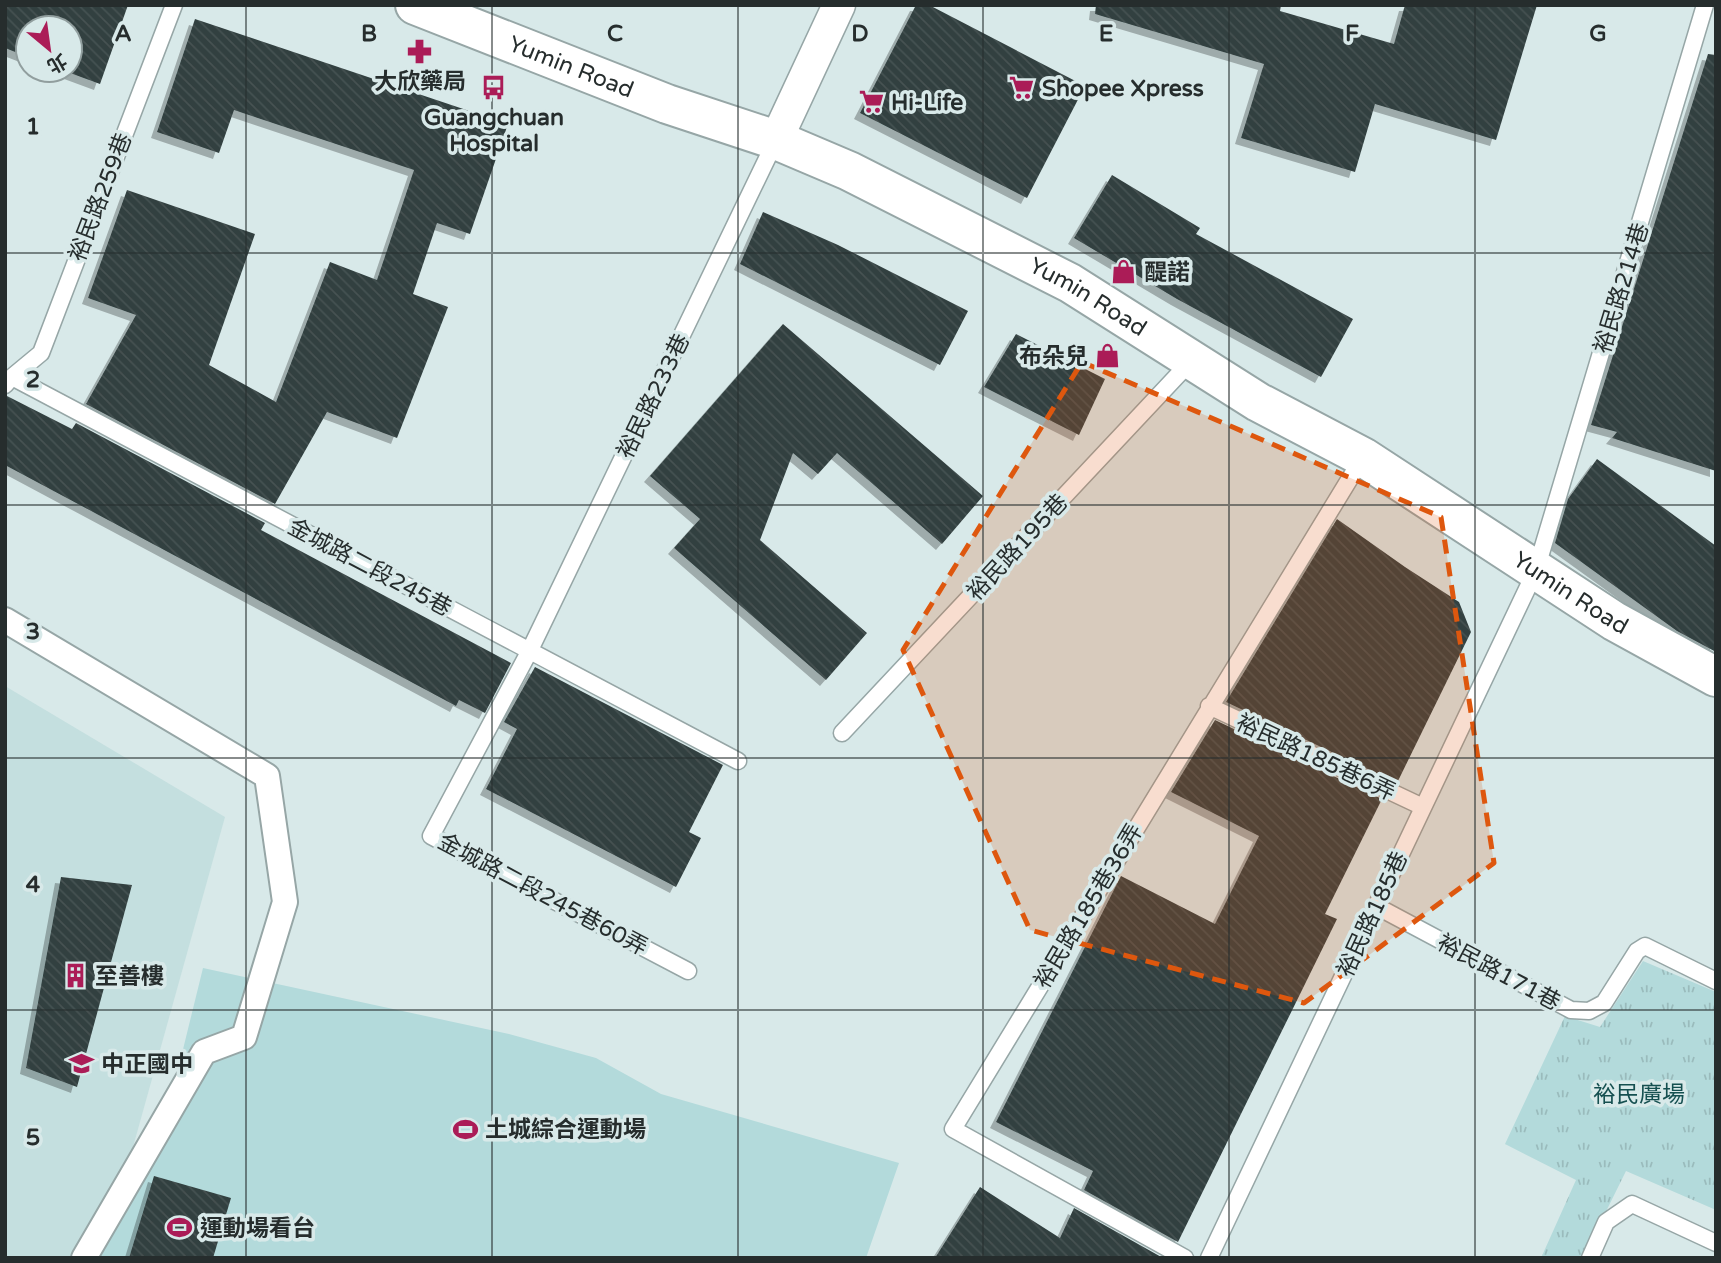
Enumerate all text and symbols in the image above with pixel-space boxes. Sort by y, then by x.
north arrow [14,14,84,84]
text: A [114,20,132,48]
text: B [361,20,377,48]
text: C [607,20,623,48]
text: D [851,20,869,48]
text: E [1099,20,1113,48]
text: F [1345,20,1359,48]
text: G [1589,20,1607,48]
street label: Yumin Road [505,30,637,104]
pharmacy icon: 大欣藥局 [406,37,434,65]
text: 北 [43,49,70,77]
place label: 大欣藥局 [374,68,466,96]
bus stop icon: Guangchuan Hospital [480,73,508,101]
supermarket icon: Shopee Xpress [1008,74,1036,102]
place label: Shopee Xpress [1042,75,1204,103]
supermarket icon: Hi-Life [857,88,885,116]
place label: Hi-Life [891,89,963,117]
place label: Guangchuan Hospital [424,104,564,158]
text: 1 [26,113,40,141]
street label: 裕民路259巷 [64,129,138,266]
street label: 裕民路214巷 [1589,219,1655,357]
street label: Yumin Road [1024,252,1152,343]
shop icon: 醍諾 [1110,258,1138,286]
place label: 醍諾 [1144,259,1190,287]
street label: 裕民路233巷 [612,329,696,463]
shop icon: 布朵兒 [1094,342,1122,370]
place label: 布朵兒 [1019,343,1088,371]
text: 2 [26,366,40,394]
street label: 裕民路195巷 [961,489,1074,607]
street label: 金城路二段245巷 [283,513,456,623]
street label: Yumin Road [1508,546,1633,641]
text: 3 [26,618,40,646]
street label: 裕民路185巷6弄 [1231,709,1400,807]
street label: 裕民路185巷36弄 [1029,819,1149,994]
street label: 金城路二段245巷60弄 [433,828,652,962]
street label: 裕民路185巷 [1332,847,1414,982]
text: 4 [26,871,41,899]
street label: 裕民路171巷 [1432,929,1565,1017]
building icon: 至善樓 [61,962,89,990]
place label: 至善樓 [95,963,164,991]
school or university icon: 中正國中 [67,1050,95,1078]
place label: 中正國中 [101,1051,193,1079]
park label: 裕民廣場 [1593,1081,1685,1109]
sports icon: 土城綜合運動場 [451,1115,479,1143]
place label: 土城綜合運動場 [485,1116,646,1144]
text: 5 [26,1124,40,1152]
sports icon: 運動場看台 [166,1214,194,1242]
place label: 運動場看台 [200,1215,315,1243]

